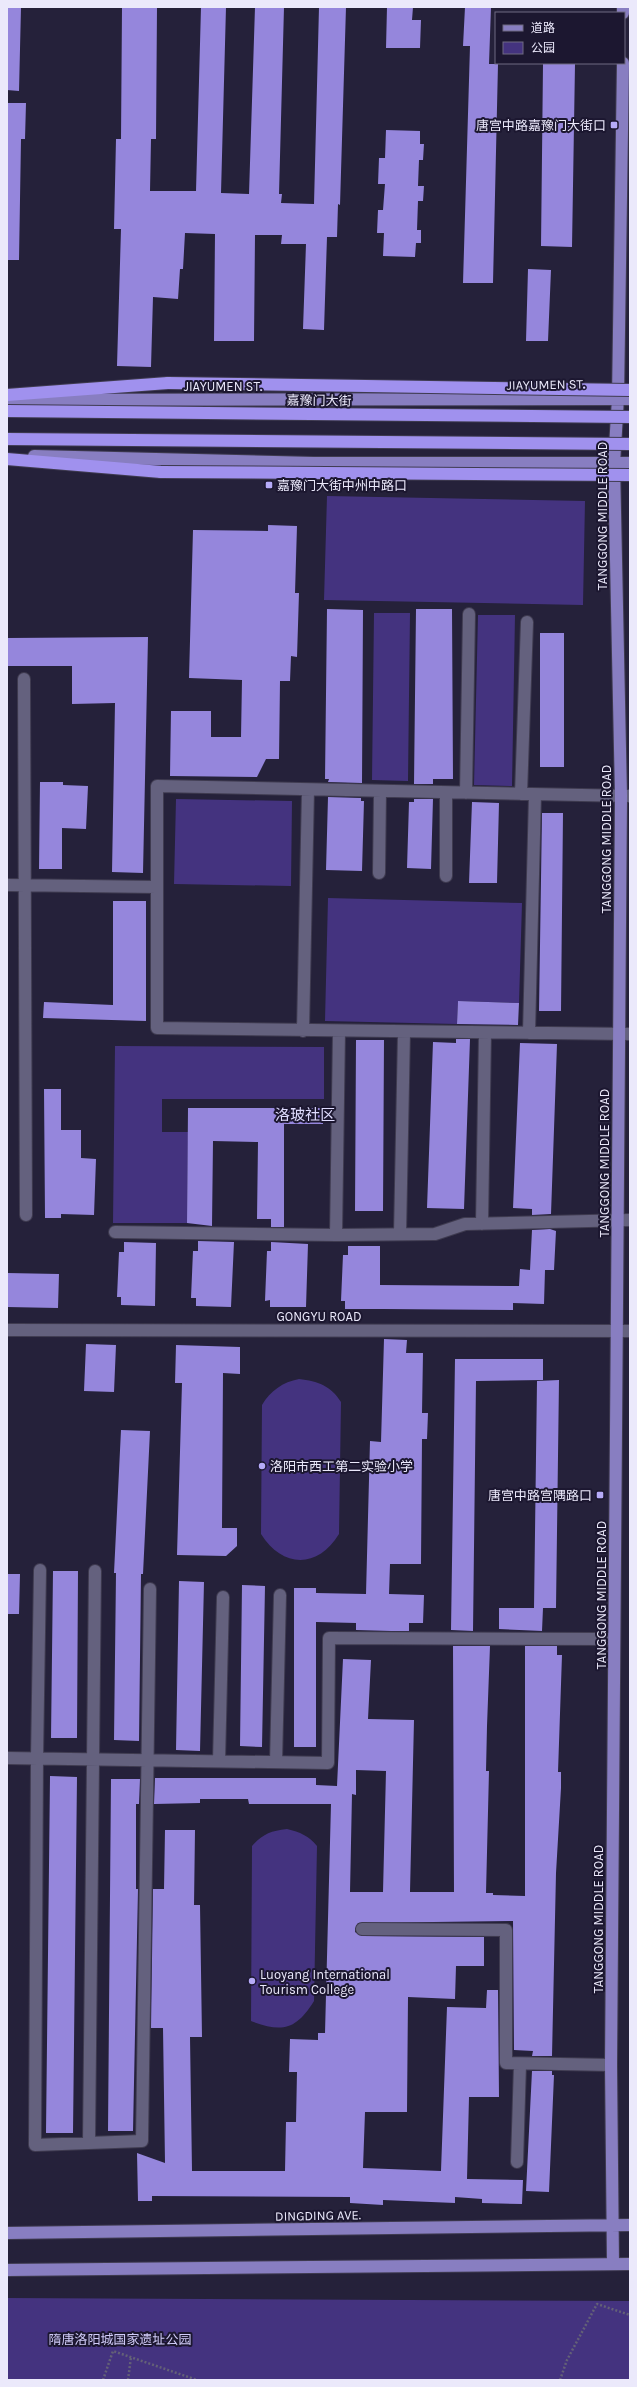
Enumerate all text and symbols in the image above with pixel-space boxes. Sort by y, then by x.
legend [495,12,625,64]
text: 道路 [531,21,555,35]
text: 公园 [531,41,555,55]
place label: 唐宫中路嘉豫门大街口 [476,118,606,133]
marker: 唐宫中路嘉豫门大街口 [609,120,619,130]
street label: JIAYUMEN ST. [507,376,585,393]
street label: JIAYUMEN ST. [184,379,262,394]
street label: 嘉豫门大街 [286,392,352,409]
street label: TANGGONG MIDDLE ROAD [595,442,610,590]
place label: 嘉豫门大街中州中路口 [277,478,407,493]
marker: 嘉豫门大街中州中路口 [264,480,274,490]
street label: TANGGONG MIDDLE ROAD [599,765,614,913]
street label: TANGGONG MIDDLE ROAD [597,1089,612,1237]
district label: 洛玻社区 [275,1106,335,1124]
street label: GONGYU ROAD [276,1309,362,1324]
place label: 洛阳市西工第二实验小学 [270,1459,413,1474]
marker: 洛阳市西工第二实验小学 [257,1461,267,1471]
place label: 唐宫中路宫隅路口 [488,1488,592,1503]
marker: 唐宫中路宫隅路口 [595,1490,605,1500]
street label: TANGGONG MIDDLE ROAD [594,1521,609,1669]
street label: TANGGONG MIDDLE ROAD [591,1845,606,1993]
place label: Luoyang International Tourism College [260,1967,390,1997]
marker: Luoyang International Tourism College [247,1976,257,1986]
street label: DINGDING AVE. [275,2207,361,2224]
park label: 隋唐洛阳城国家遗址公园 [48,2332,192,2347]

